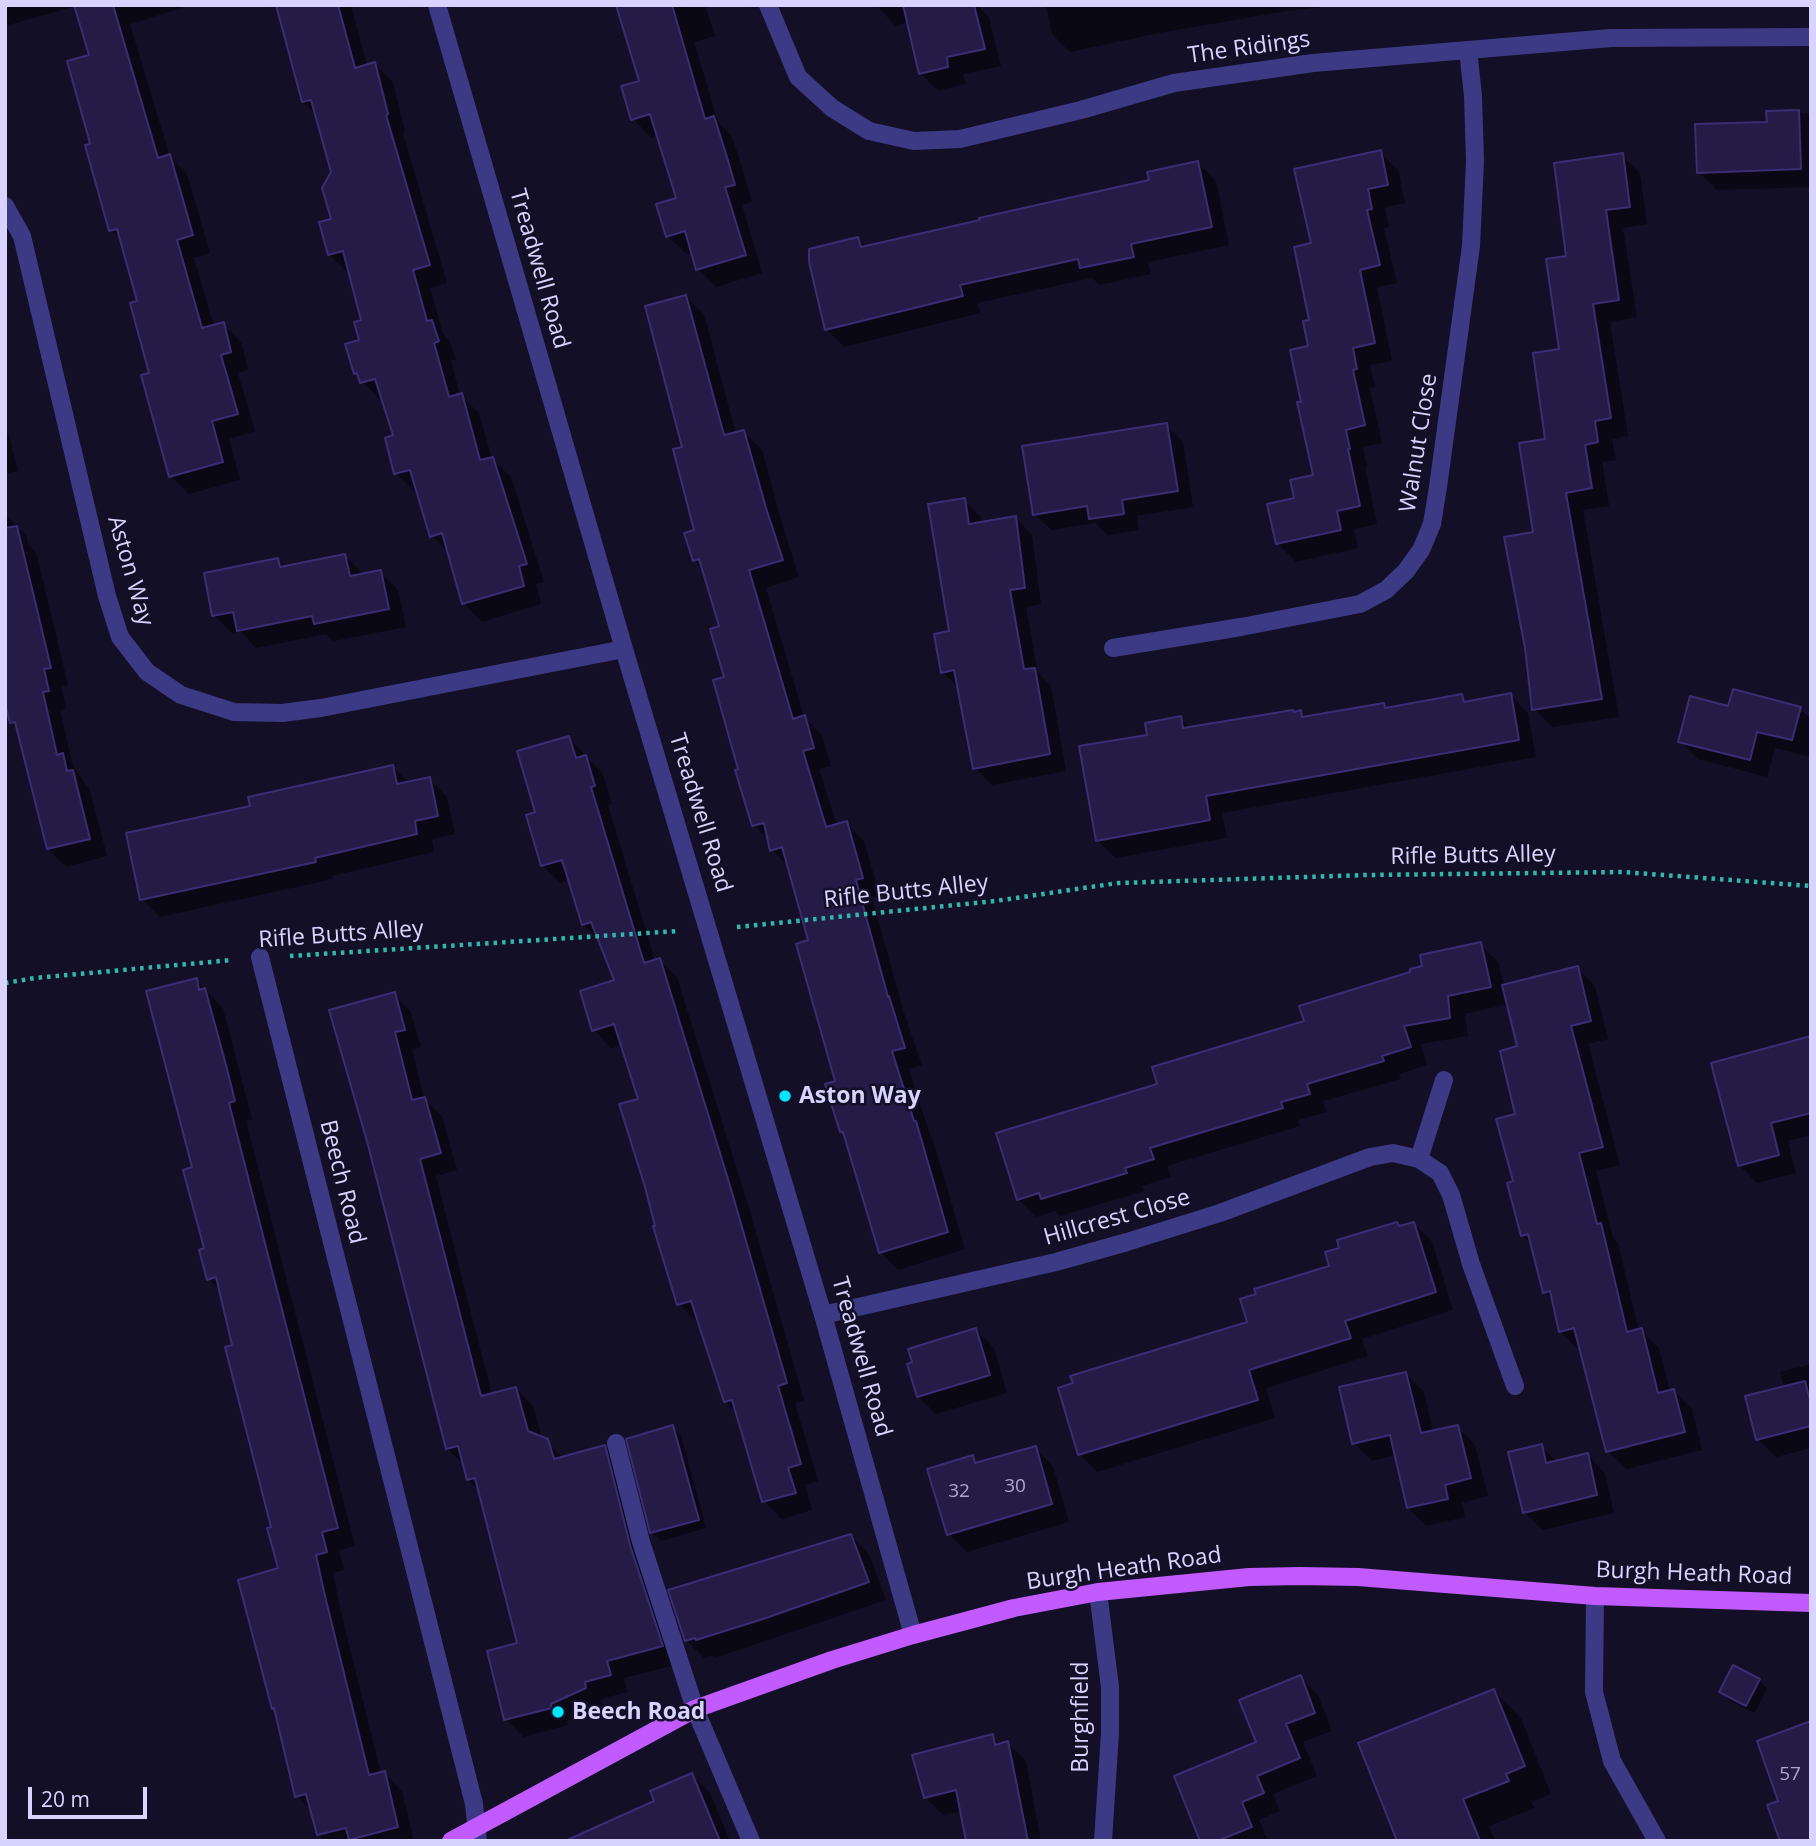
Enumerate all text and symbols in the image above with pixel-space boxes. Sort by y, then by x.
street label: The Ridings [1186,26,1312,70]
street label: Treadwell Road [503,186,575,352]
street label: Walnut Close [1394,372,1444,514]
street label: Aston Way [101,513,159,629]
street label: Treadwell Road [663,730,737,896]
street label: Rifle Butts Alley [1390,841,1556,871]
street label: Rifle Butts Alley [822,870,990,914]
street label: Rifle Butts Alley [258,915,424,955]
place label: Aston Way [799,1082,921,1110]
marker: Aston Way [777,1088,793,1104]
street label: Beech Road [313,1117,371,1247]
street label: Hillcrest Close [1041,1184,1193,1252]
street label: Treadwell Road [825,1274,897,1440]
house number: 30 [1004,1476,1026,1498]
house number: 32 [948,1481,970,1503]
street label: Burgh Heath Road [1025,1542,1223,1596]
street label: Burgh Heath Road [1595,1557,1793,1591]
street label: Burghfield [1067,1661,1095,1773]
place label: Beech Road [572,1698,705,1726]
marker: Beech Road [550,1704,566,1720]
house number: 57 [1779,1764,1801,1786]
scale bar [32,1772,150,1816]
text: 20 m [41,1785,90,1813]

